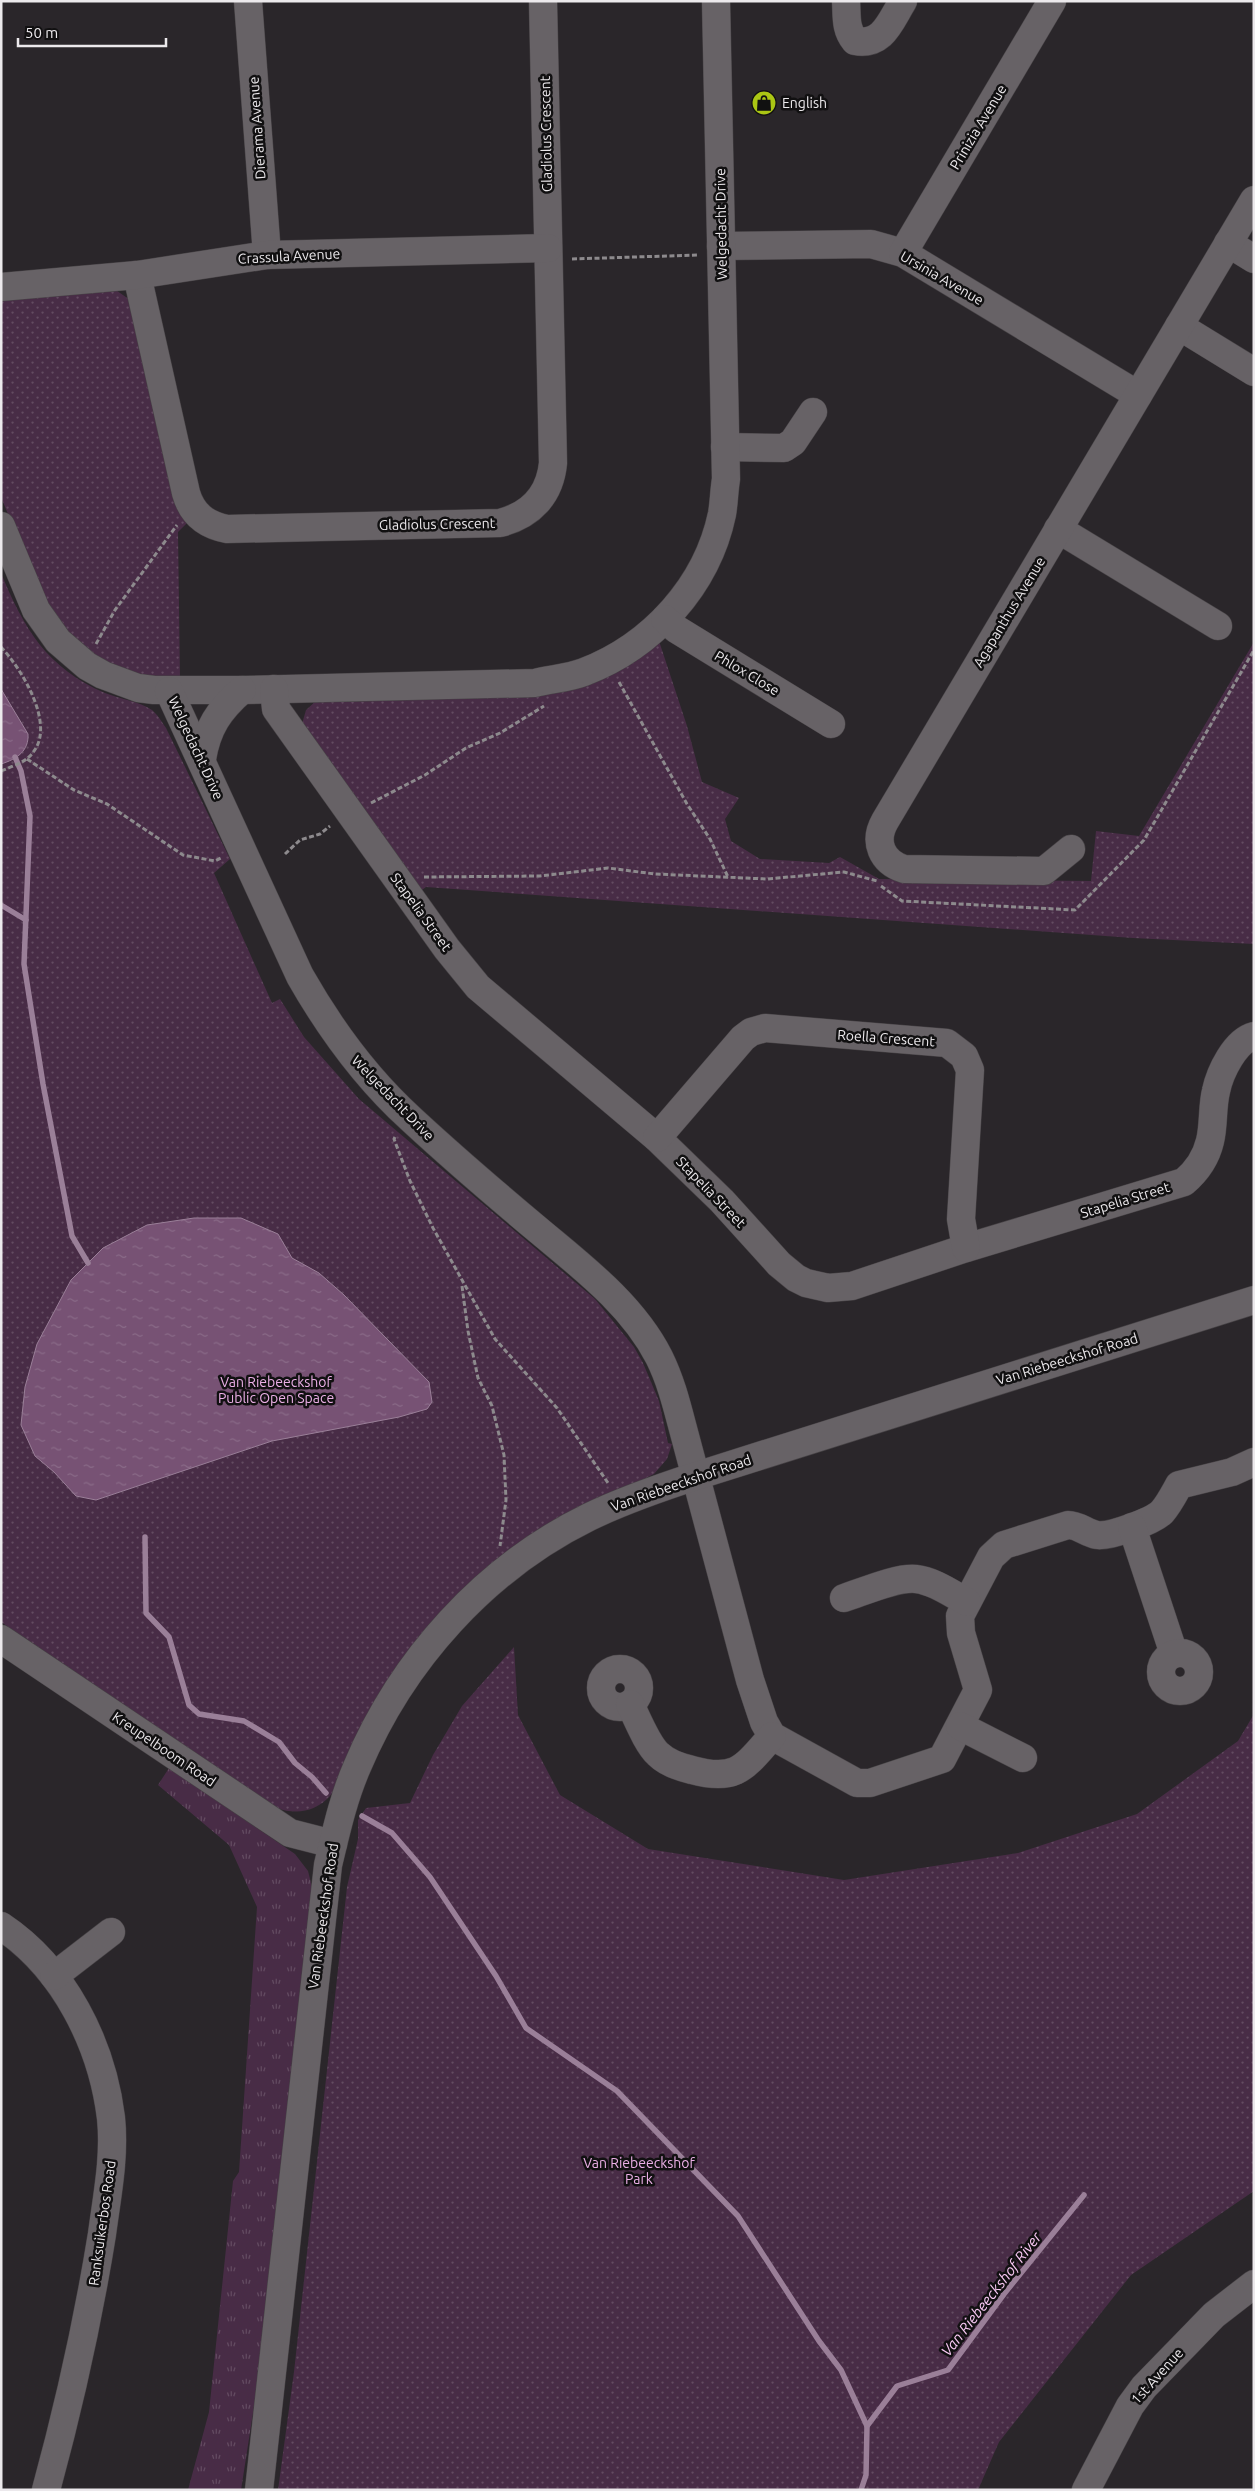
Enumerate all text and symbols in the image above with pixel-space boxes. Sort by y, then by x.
scale bar [18,15,165,47]
text: 50 m [25,24,58,41]
street label: Gladiolus Crescent [537,75,555,192]
street label: Dierama Avenue [245,76,269,180]
street label: Prinizia Avenue [946,82,1010,172]
shop icon: English [751,90,777,116]
place label: English [782,95,827,111]
street label: Welgedacht Drive [712,168,730,280]
street label: Crassula Avenue [237,245,341,267]
street label: Ursinia Avenue [898,248,986,308]
street label: Gladiolus Crescent [379,515,496,533]
street label: Agapanthus Avenue [970,554,1048,670]
street label: Phlox Close [712,647,782,699]
street label: Welgedacht Drive [165,694,227,802]
street label: Stapelia Street [387,870,455,955]
street label: Roella Crescent [837,1027,936,1049]
street label: Welgedacht Drive [348,1052,438,1144]
street label: Stapelia Street [673,1153,749,1231]
street label: Stapelia Street [1078,1179,1172,1221]
street label: Van Riebeeckshof Road [994,1330,1140,1388]
park label: Van Riebeeckshof Public Open Space [218,1374,334,1406]
street label: Van Riebeeckshof Road [609,1451,753,1515]
street label: Kreupelboom Road [109,1708,219,1790]
street label: Van Riebeeckshof Road [305,1842,341,1990]
park label: Van Riebeeckshof Park [583,2155,696,2187]
street label: Ranksuikerbos Road [85,2159,119,2287]
water label: Van Riebeeckshof River [937,2228,1045,2359]
street label: 1st Avenue [1128,2345,1186,2407]

